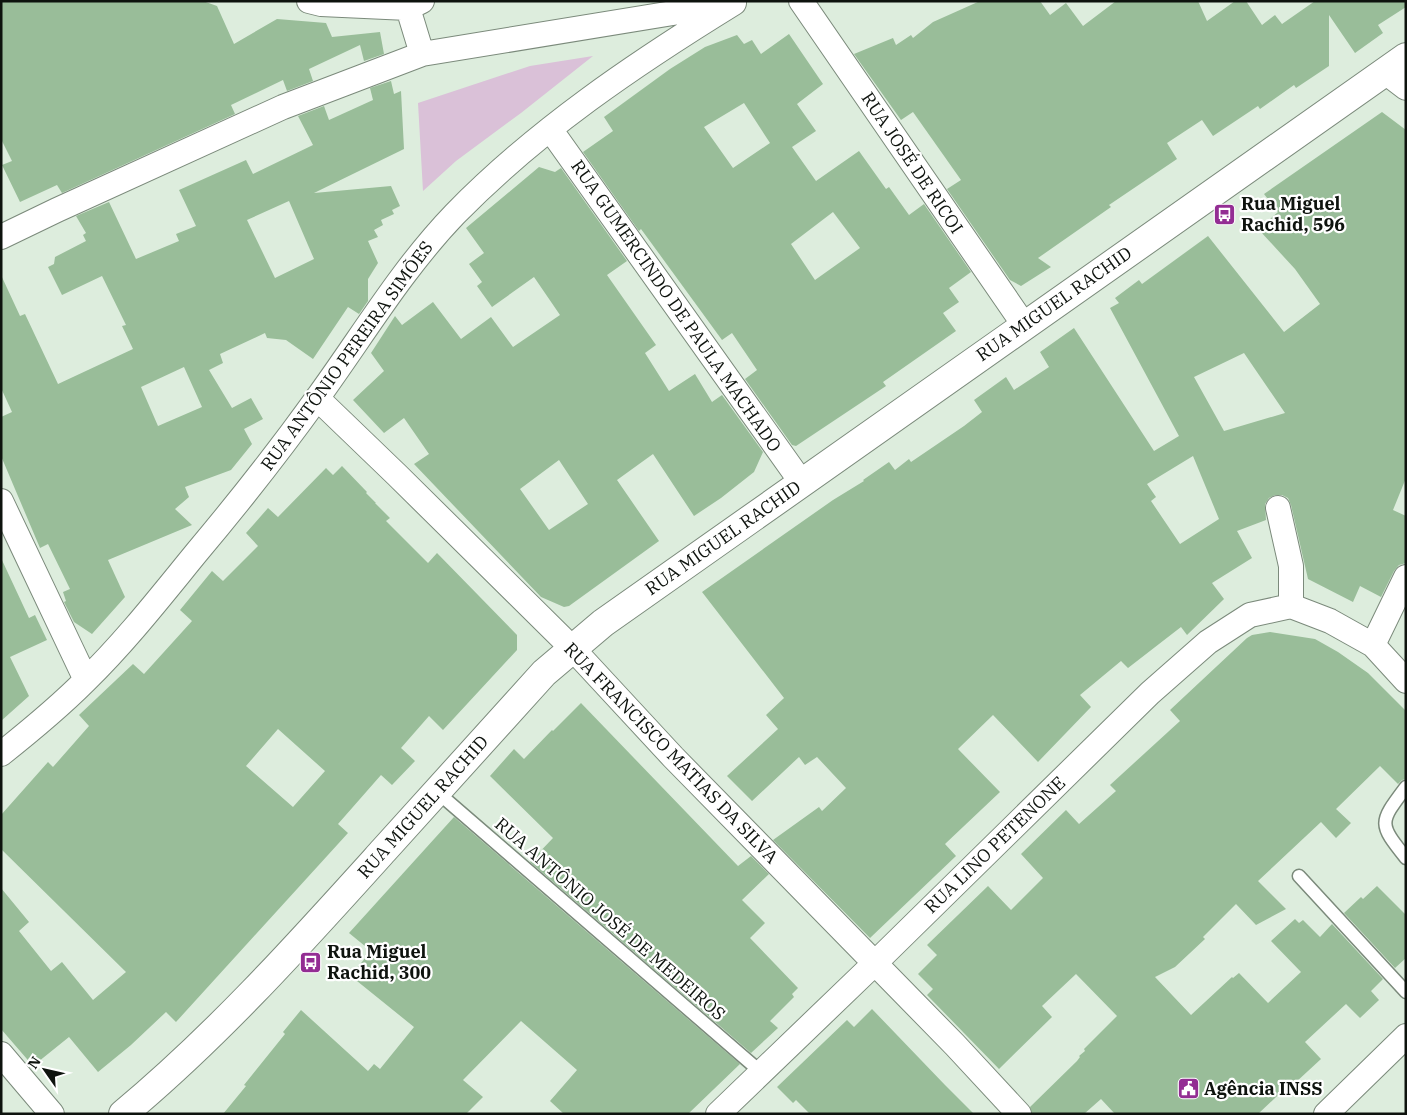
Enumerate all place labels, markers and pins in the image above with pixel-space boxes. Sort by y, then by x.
place label: Rua Miguel Rachid, 596 [1241,192,1345,236]
bus stop icon: Rua Miguel Rachid, 596 [1213,202,1237,226]
place label: Rua Miguel Rachid, 300 [327,940,431,984]
bus stop icon: Rua Miguel Rachid, 300 [299,950,323,974]
public building icon: Agência INSS [1176,1077,1200,1101]
place label: Agência INSS [1204,1077,1323,1100]

